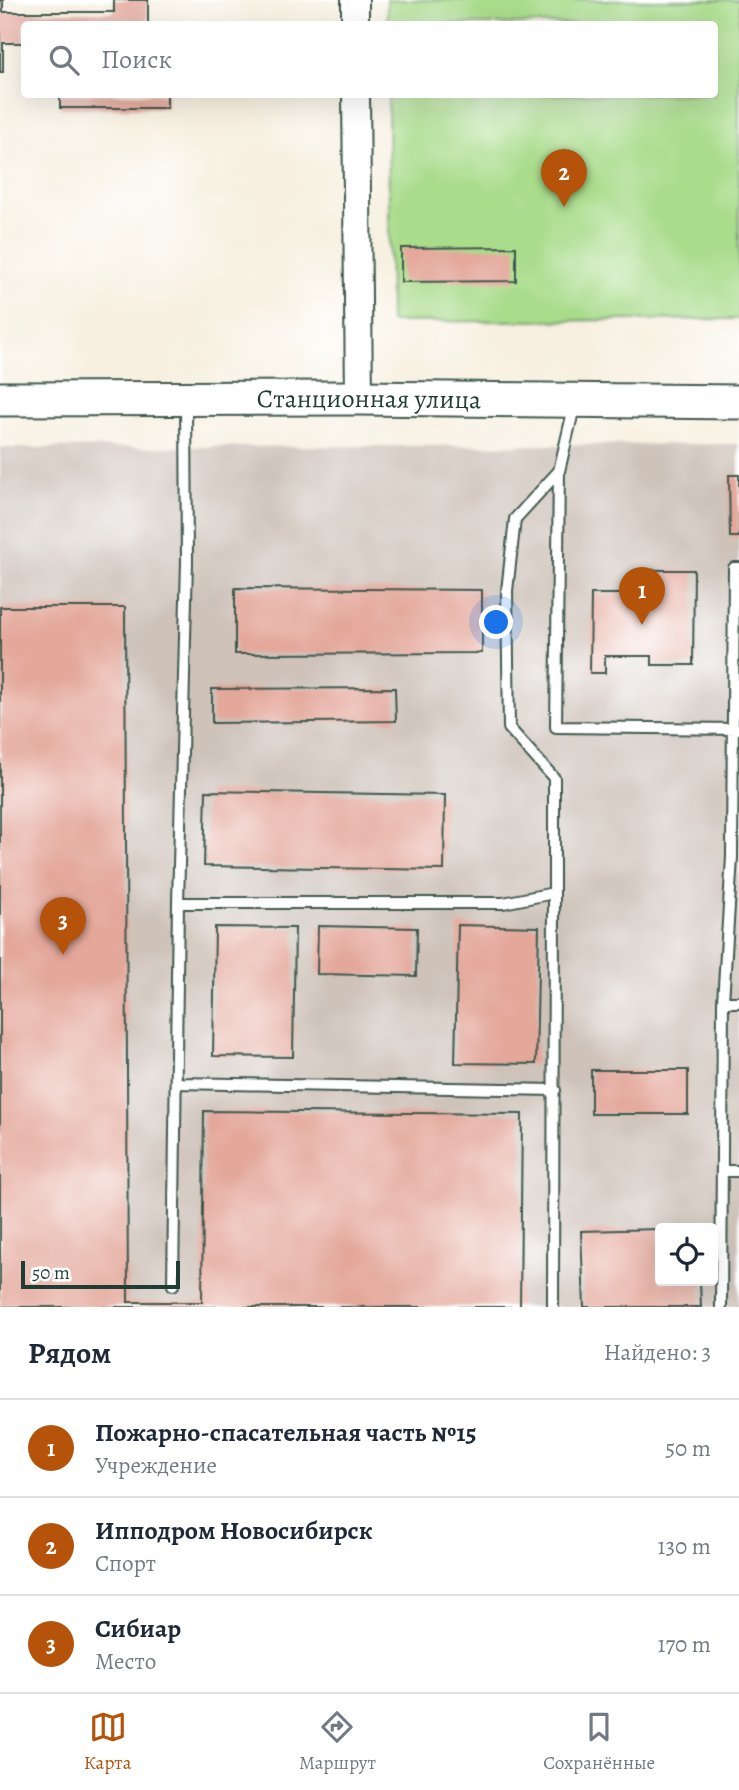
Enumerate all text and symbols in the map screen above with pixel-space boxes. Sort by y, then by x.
search box [21,21,718,98]
icon: search [45,41,83,79]
text: Поиск [101,42,172,77]
pin: 2 [541,149,587,207]
street label: Станционная улица [257,380,481,417]
pin: 1 [619,567,665,625]
your location [479,605,513,639]
pin: 3 [40,897,86,955]
map controls [655,1223,718,1286]
button: locate [655,1223,718,1286]
scale bar [21,1258,180,1290]
text: 50 m [32,1260,70,1286]
text: Рядом [28,1333,111,1373]
text: Найдено: 3 [604,1337,711,1368]
text: Пожарно-спасательная часть №15 [95,1415,477,1450]
text: 1 [47,1433,55,1464]
text: 50 m [665,1433,711,1464]
text: Учреждение [95,1450,217,1481]
text: Ипподром Новосибирск [95,1513,373,1548]
text: 2 [45,1531,57,1562]
text: 130 m [658,1531,711,1562]
text: Спорт [95,1548,156,1579]
text: Сибиар [95,1611,181,1646]
text: 3 [46,1629,56,1660]
text: 170 m [658,1629,711,1660]
text: Место [95,1646,156,1677]
tab: Карта [84,1708,132,1776]
tab: Маршрут [299,1708,376,1776]
tab: Сохранённые [543,1708,655,1776]

